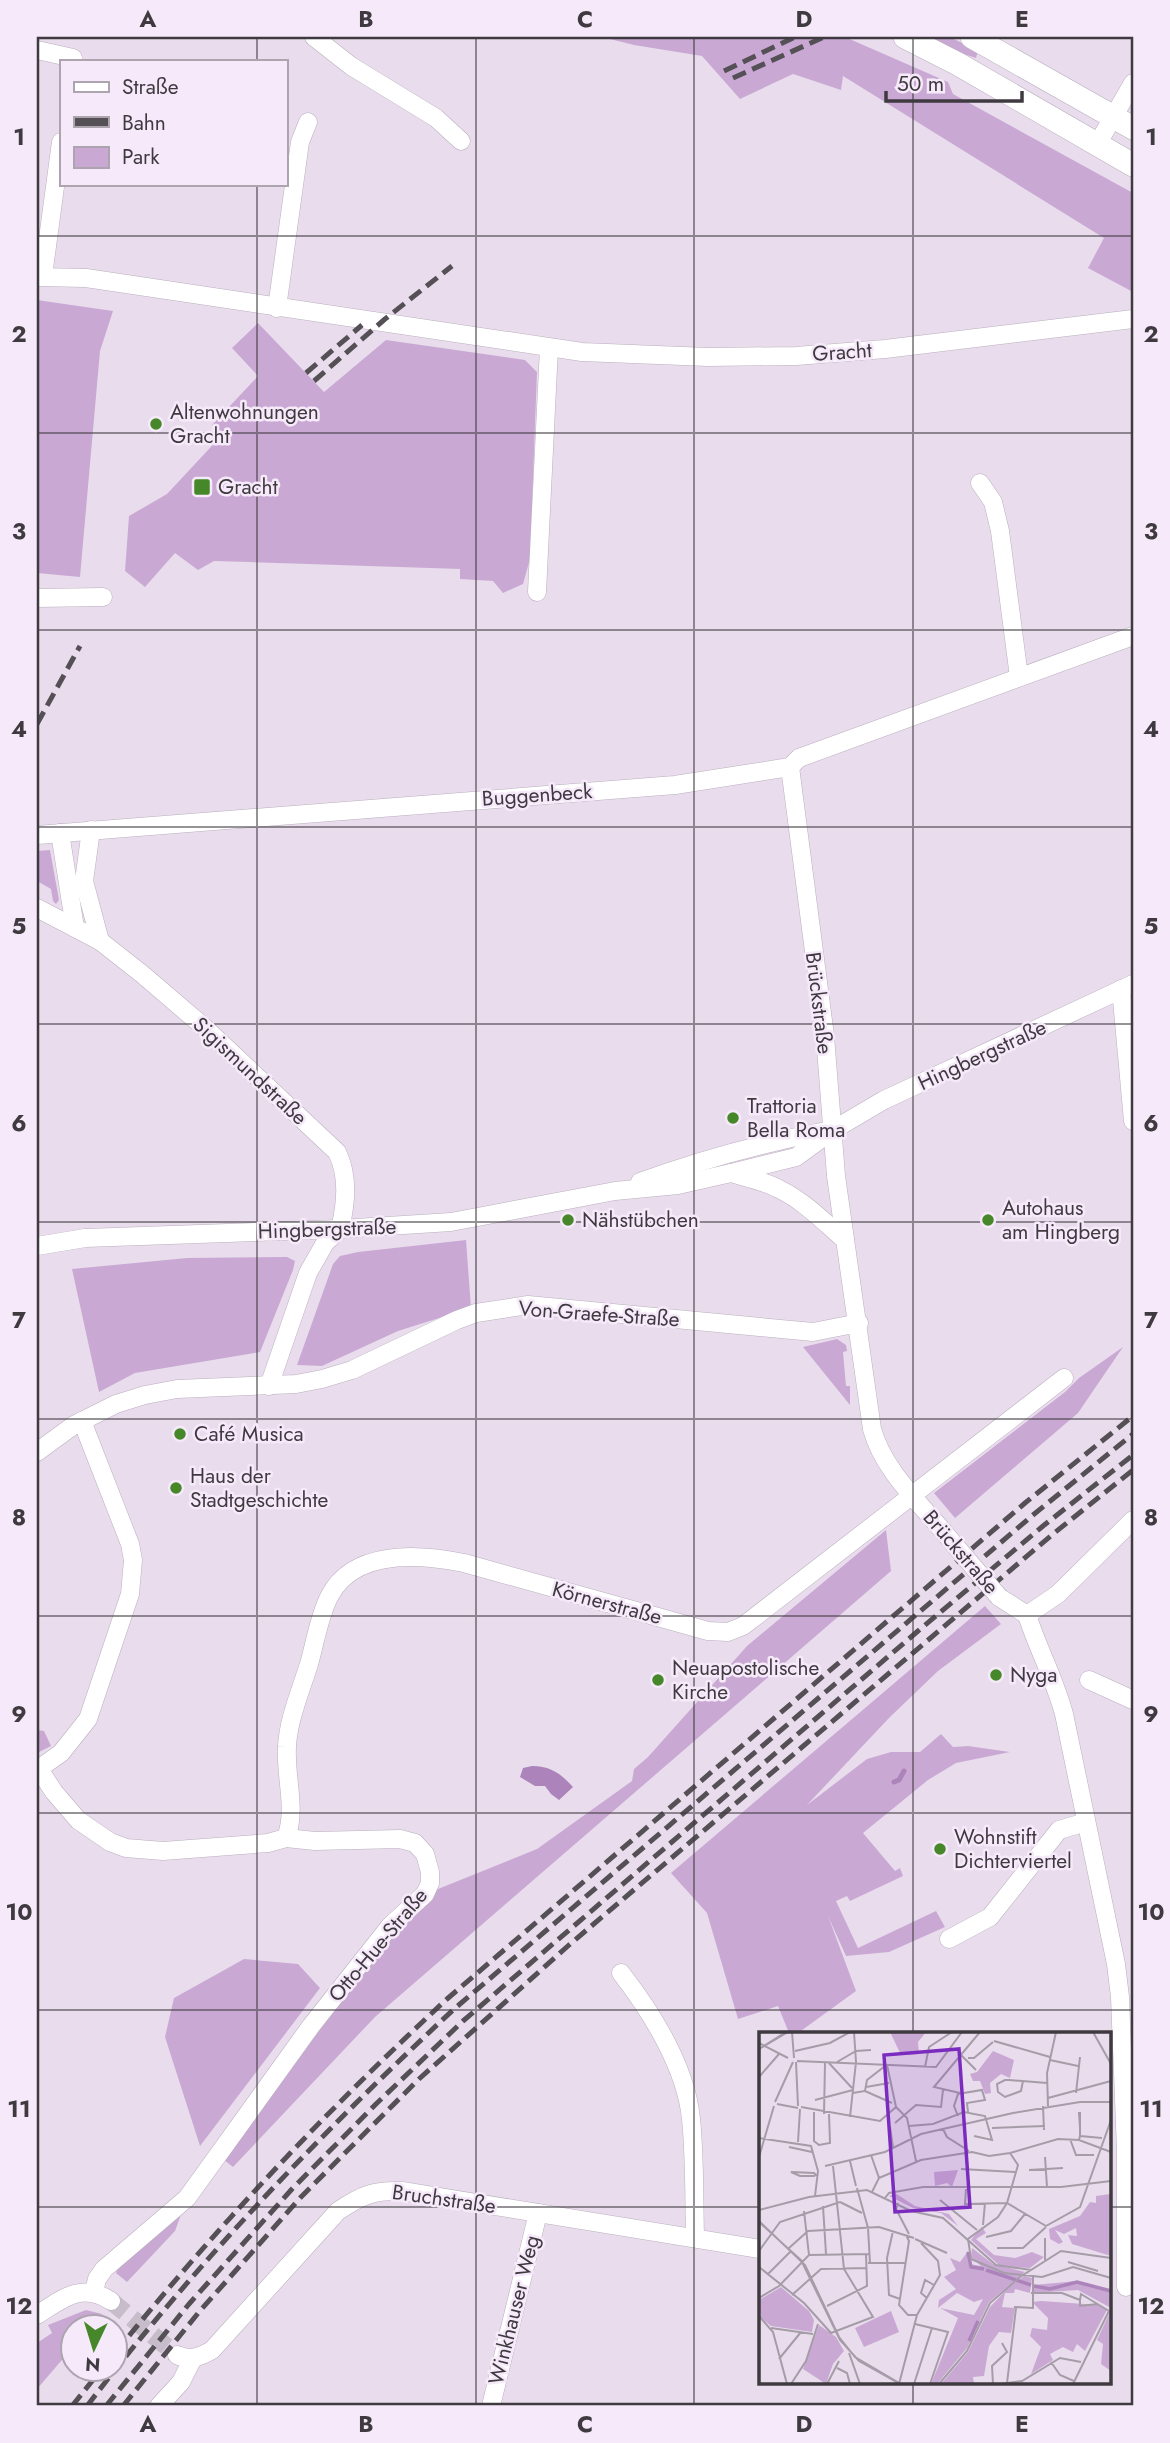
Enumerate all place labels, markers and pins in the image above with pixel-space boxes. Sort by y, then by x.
place label: Altenwohnungen Gracht [170,397,319,451]
marker: Altenwohnungen Gracht [148,416,164,432]
place label: Gracht [218,472,278,502]
marker: Gracht [192,477,212,497]
place label: Trattoria Bella Roma [747,1091,845,1145]
marker: Trattoria Bella Roma [725,1110,741,1126]
place label: Autohaus am Hingberg [1002,1193,1120,1247]
place label: Nähstübchen [582,1205,699,1235]
marker: Nähstübchen [560,1212,576,1228]
marker: Autohaus am Hingberg [980,1212,996,1228]
place label: Café Musica [194,1419,304,1449]
marker: Café Musica [172,1426,188,1442]
place label: Haus der Stadtgeschichte [190,1461,329,1515]
marker: Haus der Stadtgeschichte [168,1480,184,1496]
place label: Neuapostolische Kirche [672,1653,819,1707]
place label: Nyga [1010,1660,1057,1690]
marker: Nyga [988,1667,1004,1683]
marker: Neuapostolische Kirche [650,1672,666,1688]
place label: Wohnstift Dichterviertel [954,1822,1072,1876]
marker: Wohnstift Dichterviertel [932,1841,948,1857]

